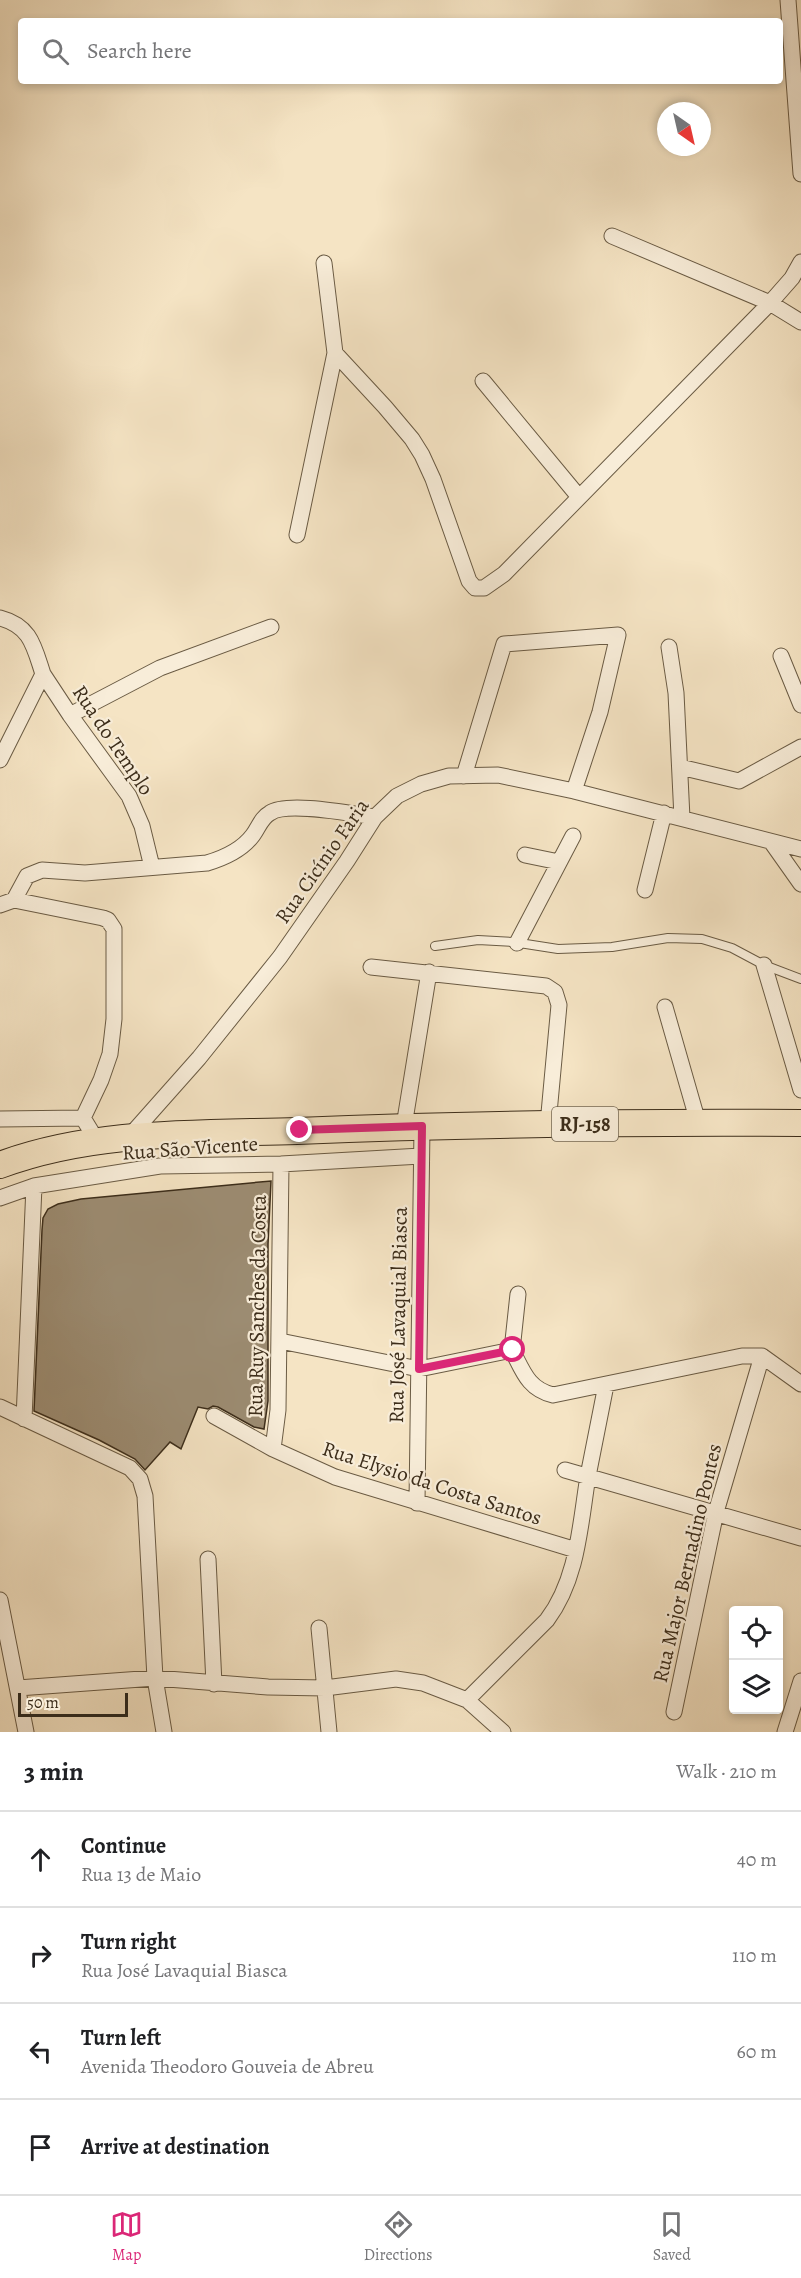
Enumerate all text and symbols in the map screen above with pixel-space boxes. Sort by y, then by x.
search box [18,18,783,84]
icon: search [39,35,72,68]
text: Search here [87,36,192,66]
north arrow [657,102,711,156]
street label: Rua do Templo [66,679,160,801]
street label: Rua Cicínio Faria [269,793,376,929]
road number: RJ-158 [552,1107,618,1141]
route end [286,1116,312,1142]
street label: Rua São Vicente [121,1129,259,1167]
street label: Rua Ruy Sanches da Costa [241,1194,273,1417]
street label: Rua José Lavaquial Biasca [382,1206,414,1424]
route start [499,1336,525,1362]
street label: Rua Elysio da Costa Santos [319,1434,545,1532]
street label: Rua Major Bernadino Pontes [646,1441,728,1685]
map controls [729,1606,783,1714]
button: locate [729,1606,783,1660]
button: layers [729,1660,783,1714]
scale bar [18,1690,128,1718]
text: 50 m [27,1692,59,1714]
text: 3 min [24,1754,84,1789]
text: Walk · 210 m [676,1758,777,1785]
text: Continue [81,1831,166,1861]
icon: ahead [24,1843,57,1876]
text: 40 m [737,1846,777,1873]
text: Rua 13 de Maio [81,1861,201,1888]
text: Turn right [81,1927,177,1957]
icon: right [24,1939,57,1972]
text: 110 m [732,1942,777,1969]
text: Rua José Lavaquial Biasca [81,1957,288,1984]
text: Turn left [81,2023,161,2053]
icon: left [24,2035,57,2068]
text: 60 m [737,2038,777,2065]
text: Avenida Theodoro Gouveia de Abreu [81,2053,374,2080]
icon: arrive [24,2131,57,2164]
text: Arrive at destination [81,2132,270,2162]
tab: Map [110,2208,143,2266]
tab: Directions [364,2208,432,2266]
tab: Saved [653,2208,691,2266]

